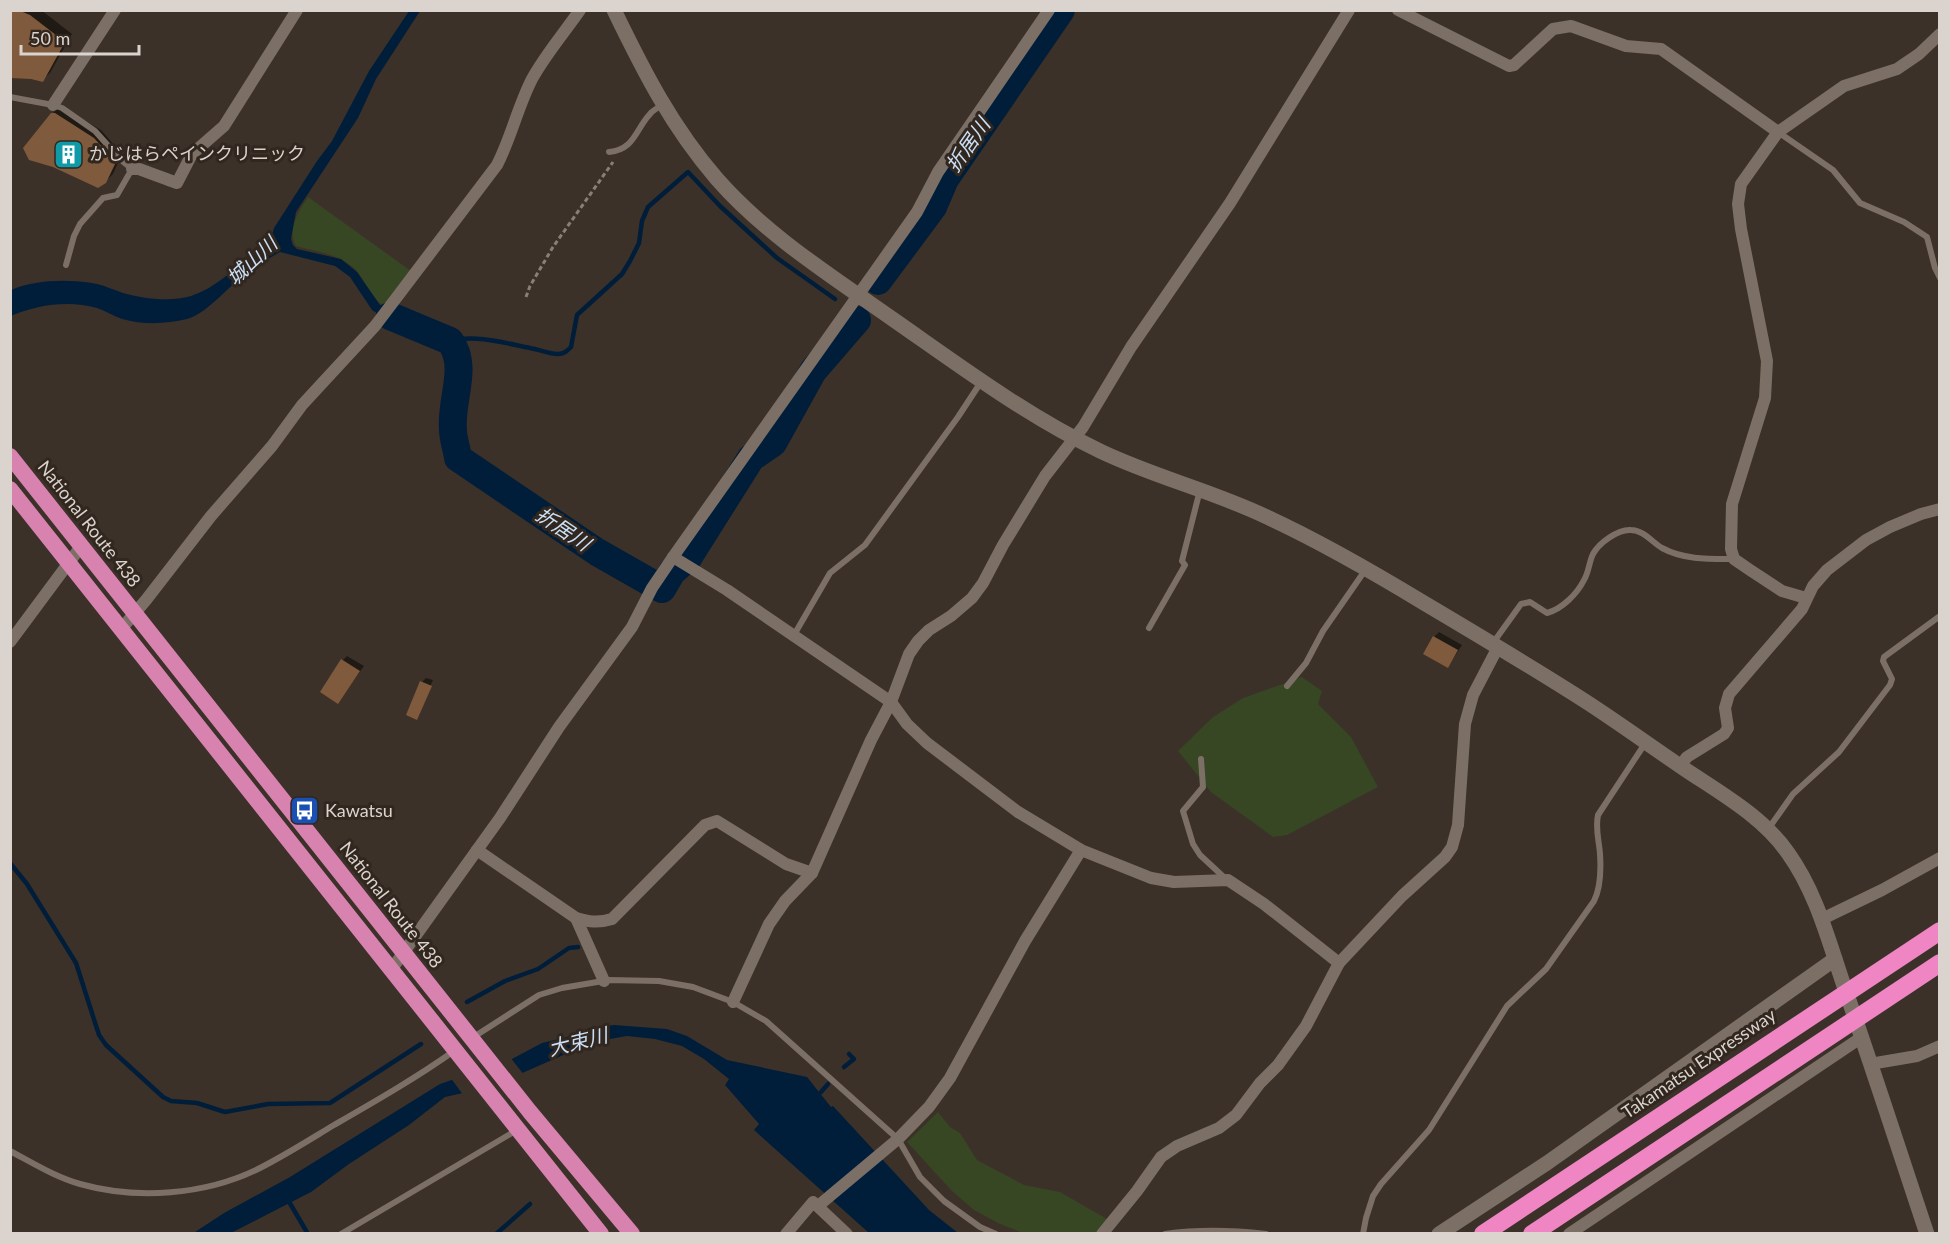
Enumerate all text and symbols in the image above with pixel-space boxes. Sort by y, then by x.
scale bar [21,18,140,56]
text: 50 m [30,27,70,49]
water label: 折居川 [940,111,995,176]
building icon: かじはらペインクリニック [52,138,84,170]
place label: かじはらペインクリニック [89,142,305,164]
water label: 城山川 [221,230,283,290]
street label: National Route 438 [34,456,146,591]
water label: 折居川 [532,501,597,556]
bus stop icon: Kawatsu [288,795,320,827]
place label: Kawatsu [325,799,393,821]
street label: National Route 438 [336,837,448,972]
street label: Takamatsu Expressway [1617,1003,1780,1123]
water label: 大束川 [546,1022,612,1060]

